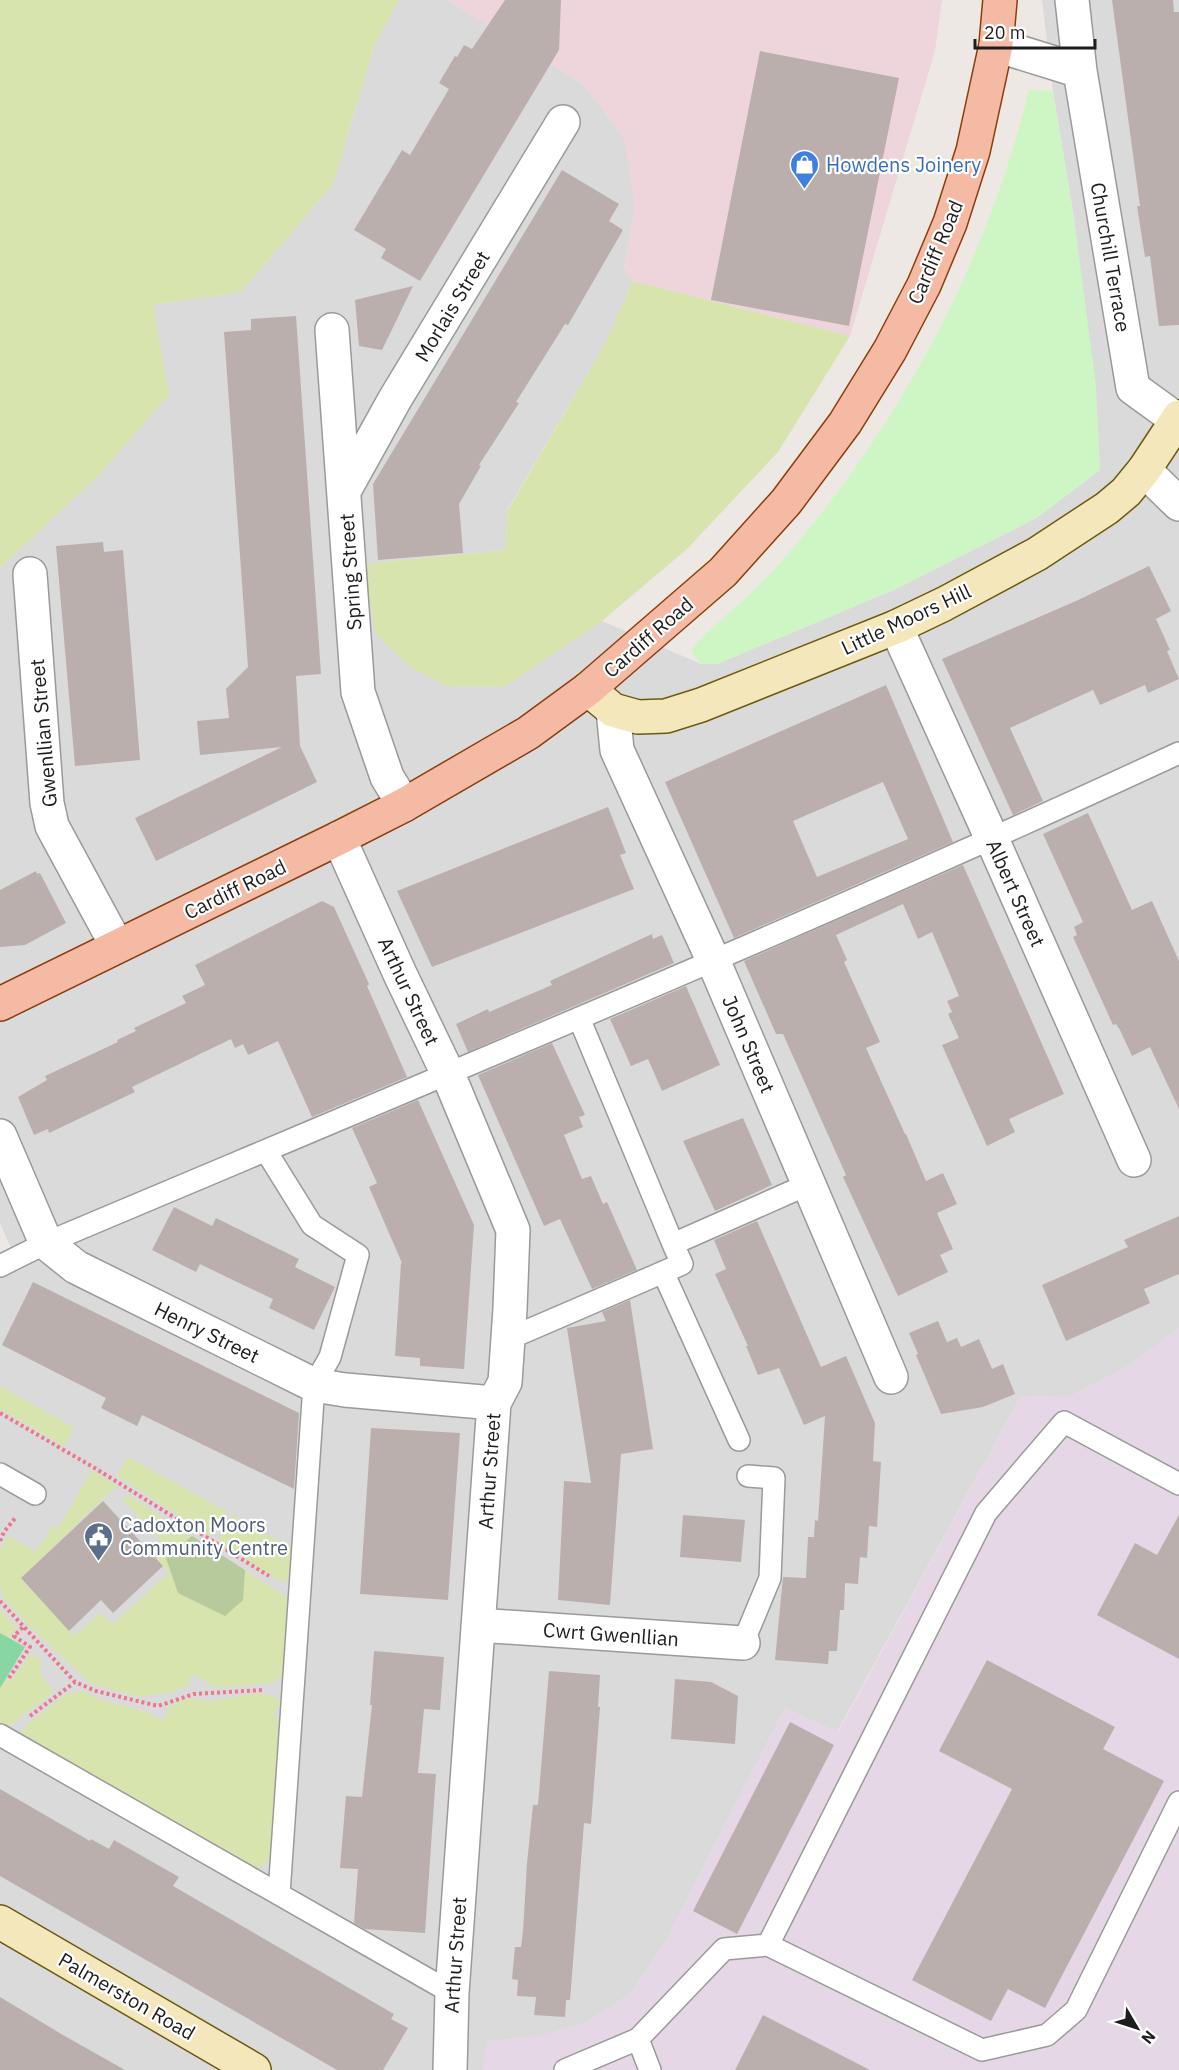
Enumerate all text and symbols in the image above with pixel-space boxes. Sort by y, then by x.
scale bar [975,12,1095,50]
text: 20 m [984,21,1026,44]
shop icon: Howdens Joinery [789,148,821,190]
place label: Howdens Joinery [826,151,981,178]
street label: Churchill Terrace [1085,180,1137,334]
street label: Cardiff Road [901,196,969,308]
street label: Morlais Street [408,245,496,367]
street label: Spring Street [332,513,368,631]
street label: Little Moors Hill [837,577,975,661]
street label: Cardiff Road [597,591,699,683]
street label: Gwenllian Street [23,658,63,808]
street label: Albert Street [980,835,1052,951]
street label: Cardiff Road [179,853,291,925]
street label: Arthur Street [372,932,446,1050]
street label: John Street [716,991,782,1097]
street label: Henry Street [150,1295,264,1369]
street label: Arthur Street [471,1412,507,1530]
place label: Cadoxton Moors Community Centre [120,1511,288,1561]
public building icon: Cadoxton Moors Community Centre [83,1520,115,1562]
street label: Cwrt Gwenllian [542,1616,680,1652]
street label: Arthur Street [437,1896,473,2014]
street label: Palmerston Road [54,1946,200,2046]
north arrow [1107,1998,1167,2058]
text: N [1137,2027,1160,2048]

